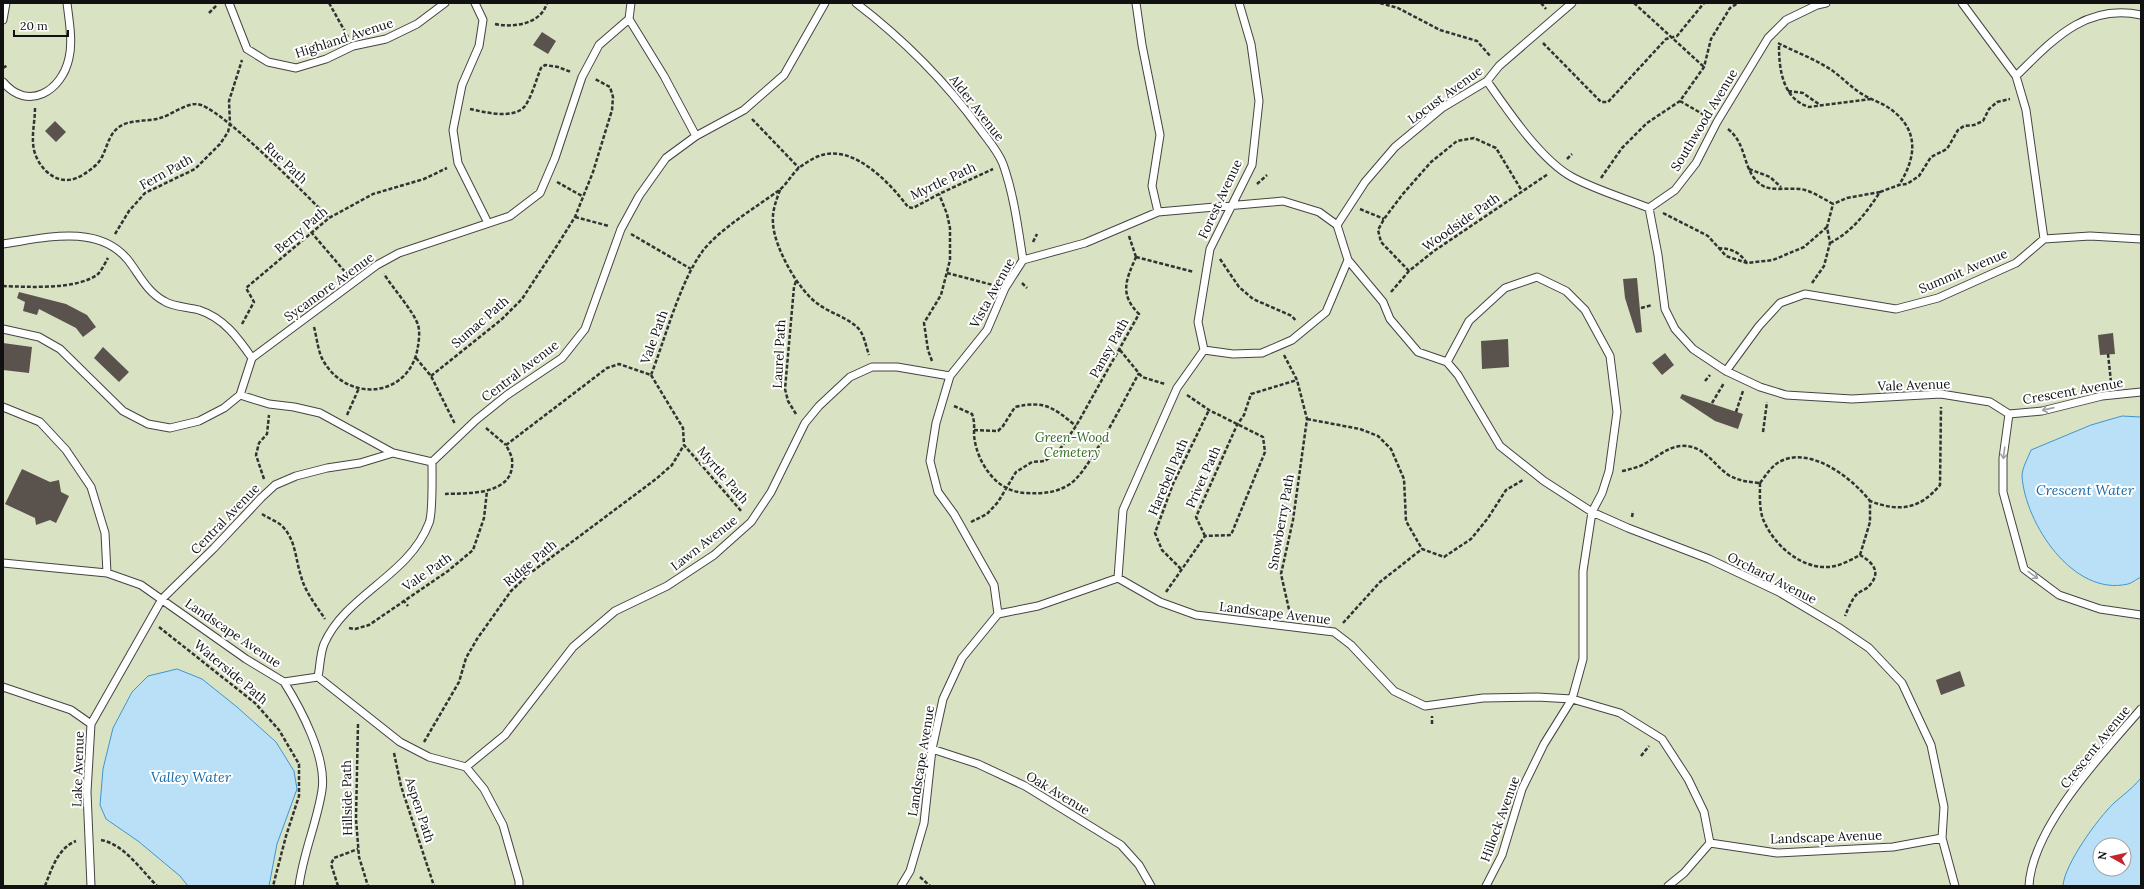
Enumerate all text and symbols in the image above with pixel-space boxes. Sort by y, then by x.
scale bar [14,12,68,38]
street label: Highland Avenue [293,14,395,62]
text: 20 m [20,18,48,33]
street label: Locust Avenue [1404,62,1486,128]
street label: Southwood Avenue [1667,66,1741,174]
street label: Alder Avenue [945,71,1008,145]
street label: Rue Path [261,138,312,188]
street label: Fern Path [136,150,196,194]
street label: Forest Avenue [1194,157,1246,241]
street label: Myrtle Path [907,158,979,204]
street label: Woodside Path [1419,189,1503,255]
street label: Berry Path [271,203,331,257]
street label: Summit Avenue [1916,245,2010,297]
street label: Sycamore Avenue [281,249,377,325]
street label: Vista Avenue [965,255,1018,332]
street label: Sumac Path [448,292,513,352]
street label: Vale Path [636,308,672,367]
street label: Pansy Path [1086,315,1133,381]
street label: Laurel Path [769,319,789,389]
street label: Central Avenue [478,336,562,406]
street label: Crescent Avenue [2021,374,2125,408]
street label: Vale Avenue [1876,375,1951,395]
one-way arrow [2042,406,2055,414]
park label: Green-Wood Cemetery [1035,429,1110,461]
street label: Harebell Path [1144,436,1192,518]
street label: Myrtle Path [693,443,753,507]
street label: Privet Path [1182,443,1224,511]
one-way arrow [2000,446,2008,459]
street label: Snowberry Path [1264,473,1298,571]
street label: Central Avenue [187,480,263,558]
water label: Crescent Water [2036,481,2135,499]
street label: Lawn Avenue [667,512,741,574]
street label: Ridge Path [500,536,560,590]
street label: Orchard Avenue [1724,548,1820,608]
street label: Vale Path [398,549,455,596]
one-way arrow [2027,571,2038,579]
street label: Landscape Avenue [182,595,284,671]
street label: Landscape Avenue [1218,598,1332,628]
street label: Waterside Path [190,636,272,708]
street label: Crescent Avenue [2056,702,2134,792]
street label: Landscape Avenue [904,704,938,818]
street label: Lake Avenue [68,731,88,807]
street label: Hillside Path [338,760,356,836]
street label: Oak Avenue [1023,767,1093,819]
water label: Valley Water [151,768,232,786]
street label: Aspen Path [401,774,439,845]
street label: Hillock Avenue [1477,774,1523,864]
street label: Landscape Avenue [1770,827,1882,847]
north arrow [2092,837,2132,877]
text: N [2095,850,2110,861]

